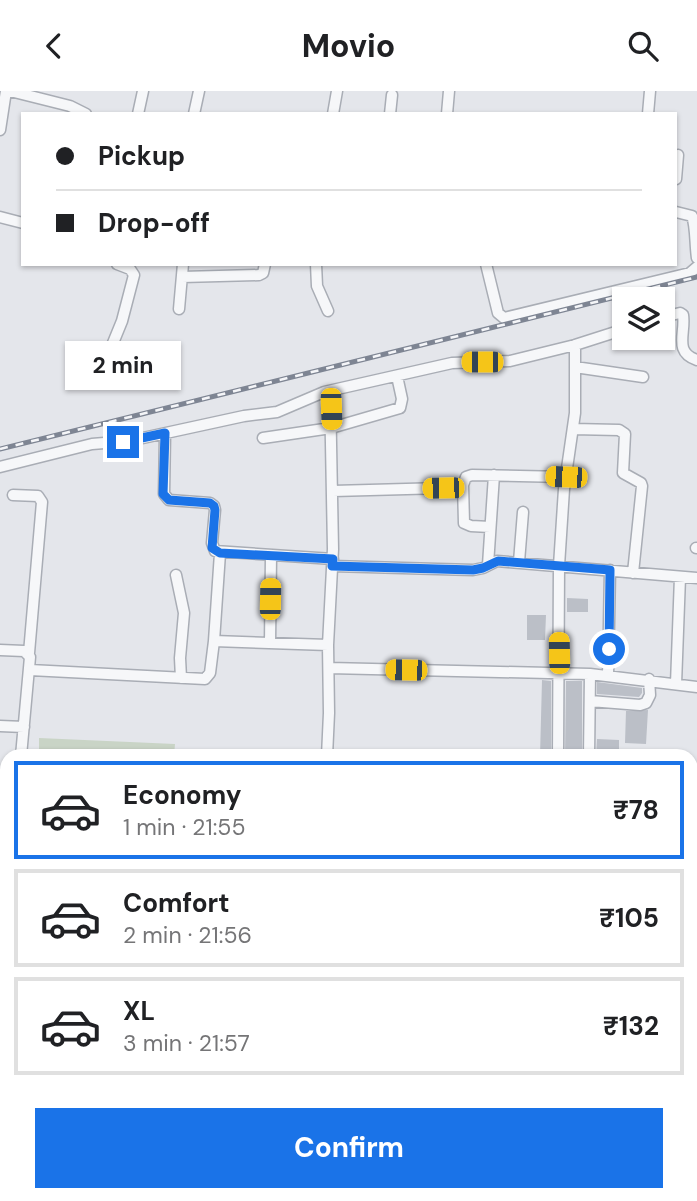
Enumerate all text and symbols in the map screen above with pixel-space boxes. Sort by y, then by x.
text: Movio [302,25,395,67]
icon: back [35,27,73,65]
icon: search [624,27,662,65]
text: Pickup [98,139,185,173]
text: Drop-off [98,206,210,240]
map controls [612,287,675,350]
button: layers [612,287,675,350]
callout: 2 min [65,341,181,389]
text: 2 min [93,350,153,380]
car [462,352,504,373]
car [320,388,343,430]
route end [107,426,139,458]
car [545,466,588,488]
car [422,477,465,499]
car [260,578,281,620]
car [549,632,570,674]
route start [593,633,625,665]
car [385,659,428,681]
text: Economy [123,778,241,812]
icon: car [39,779,102,842]
text: ₹78 [613,793,659,827]
text: 1 min · 21:55 [123,812,245,842]
text: Comfort [123,886,229,920]
icon: car [39,887,102,950]
text: ₹105 [599,901,659,935]
text: 2 min · 21:56 [123,920,252,950]
text: XL [123,994,155,1028]
icon: car [39,995,102,1058]
text: ₹132 [603,1009,659,1043]
text: 3 min · 21:57 [123,1028,250,1058]
button: Confirm [35,1108,663,1188]

